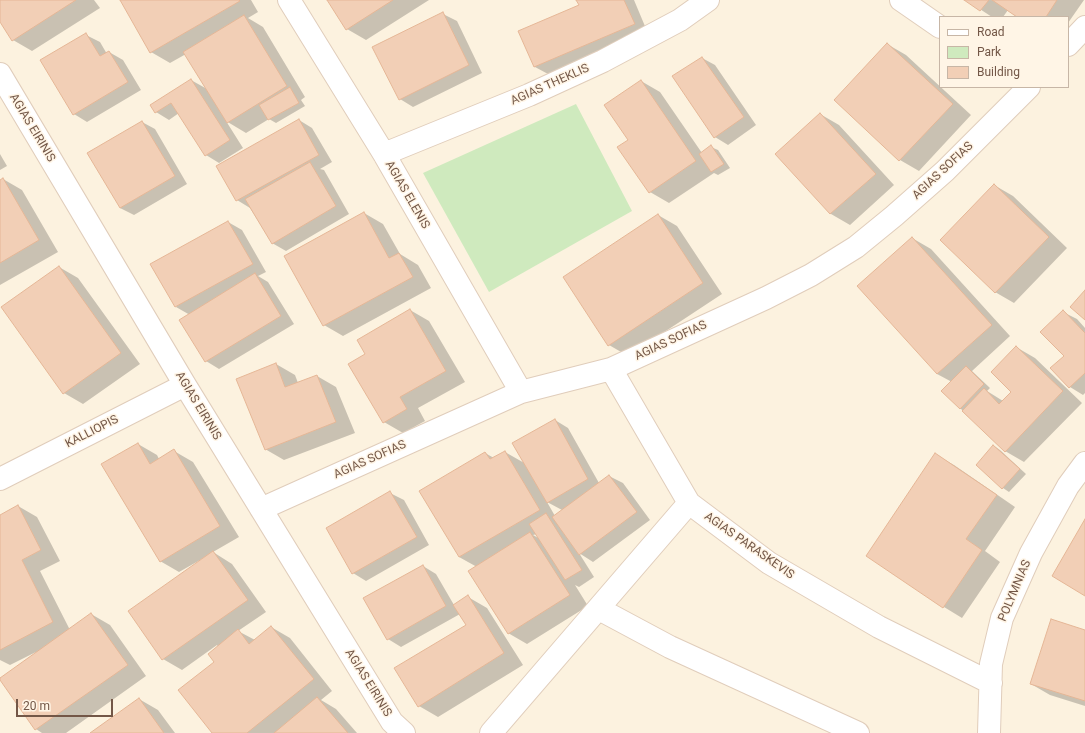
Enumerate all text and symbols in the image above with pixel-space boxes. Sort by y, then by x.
legend [939,16,1069,88]
text: Road [977,25,1005,39]
text: Park [977,45,1001,59]
street label: AGIAS THEKLIS [509,61,591,109]
text: Building [977,65,1020,79]
street label: AGIAS EIRINIS [6,91,58,165]
street label: AGIAS SOFIAS [910,139,976,203]
street label: AGIAS ELENIS [382,158,432,232]
street label: AGIAS SOFIAS [633,318,709,364]
street label: AGIAS EIRINIS [172,369,224,443]
street label: KALLIOPIS [63,412,121,452]
street label: AGIAS SOFIAS [332,438,408,482]
street label: AGIAS PARASKEVIS [701,510,797,582]
street label: POLYMNIAS [996,558,1034,624]
street label: AGIAS EIRINIS [342,647,394,719]
scale bar [18,691,115,717]
text: 20 m [23,699,50,713]

